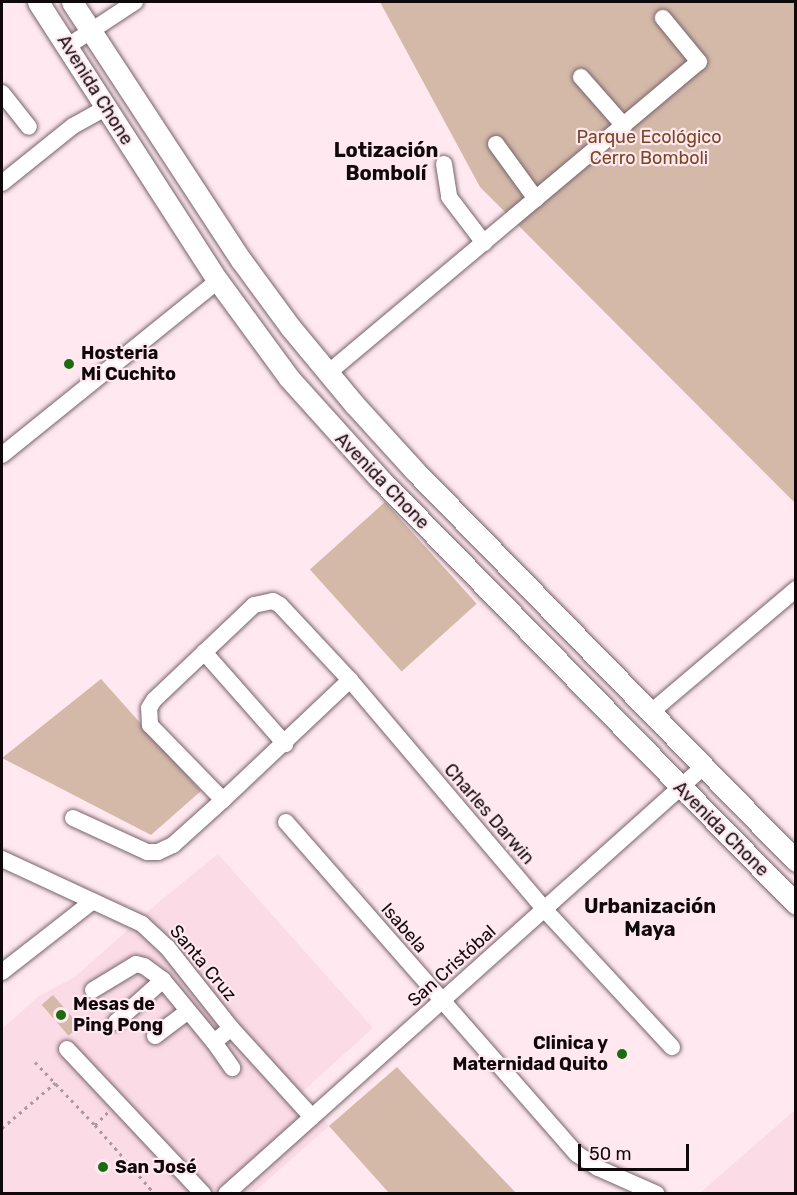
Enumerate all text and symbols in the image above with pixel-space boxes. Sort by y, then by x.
street label: Avenida Chone [53,31,137,149]
park label: Parque Ecológico Cerro Bomboli [576,127,722,170]
district label: Lotización Bombolí [334,138,438,185]
place label: Hosteria Mi Cuchito [81,343,176,386]
marker: Hosteria Mi Cuchito [62,357,76,371]
street label: Avenida Chone [331,428,433,534]
street label: Charles Darwin [439,759,539,869]
street label: Avenida Chone [669,777,773,881]
district label: Urbanización Maya [584,895,716,942]
street label: Isabela [376,899,432,957]
street label: Santa Cruz [165,921,241,1005]
street label: San Cristóbal [403,921,501,1011]
place label: Mesas de Ping Pong [73,994,163,1036]
marker: Mesas de Ping Pong [54,1008,68,1022]
place label: Clinica y Maternidad Quito [452,1033,608,1076]
marker: Clinica y Maternidad Quito [613,1045,631,1063]
scale bar [581,1132,692,1170]
text: 50 m [589,1143,632,1165]
place label: San José [115,1156,197,1178]
marker: San José [96,1160,110,1174]

